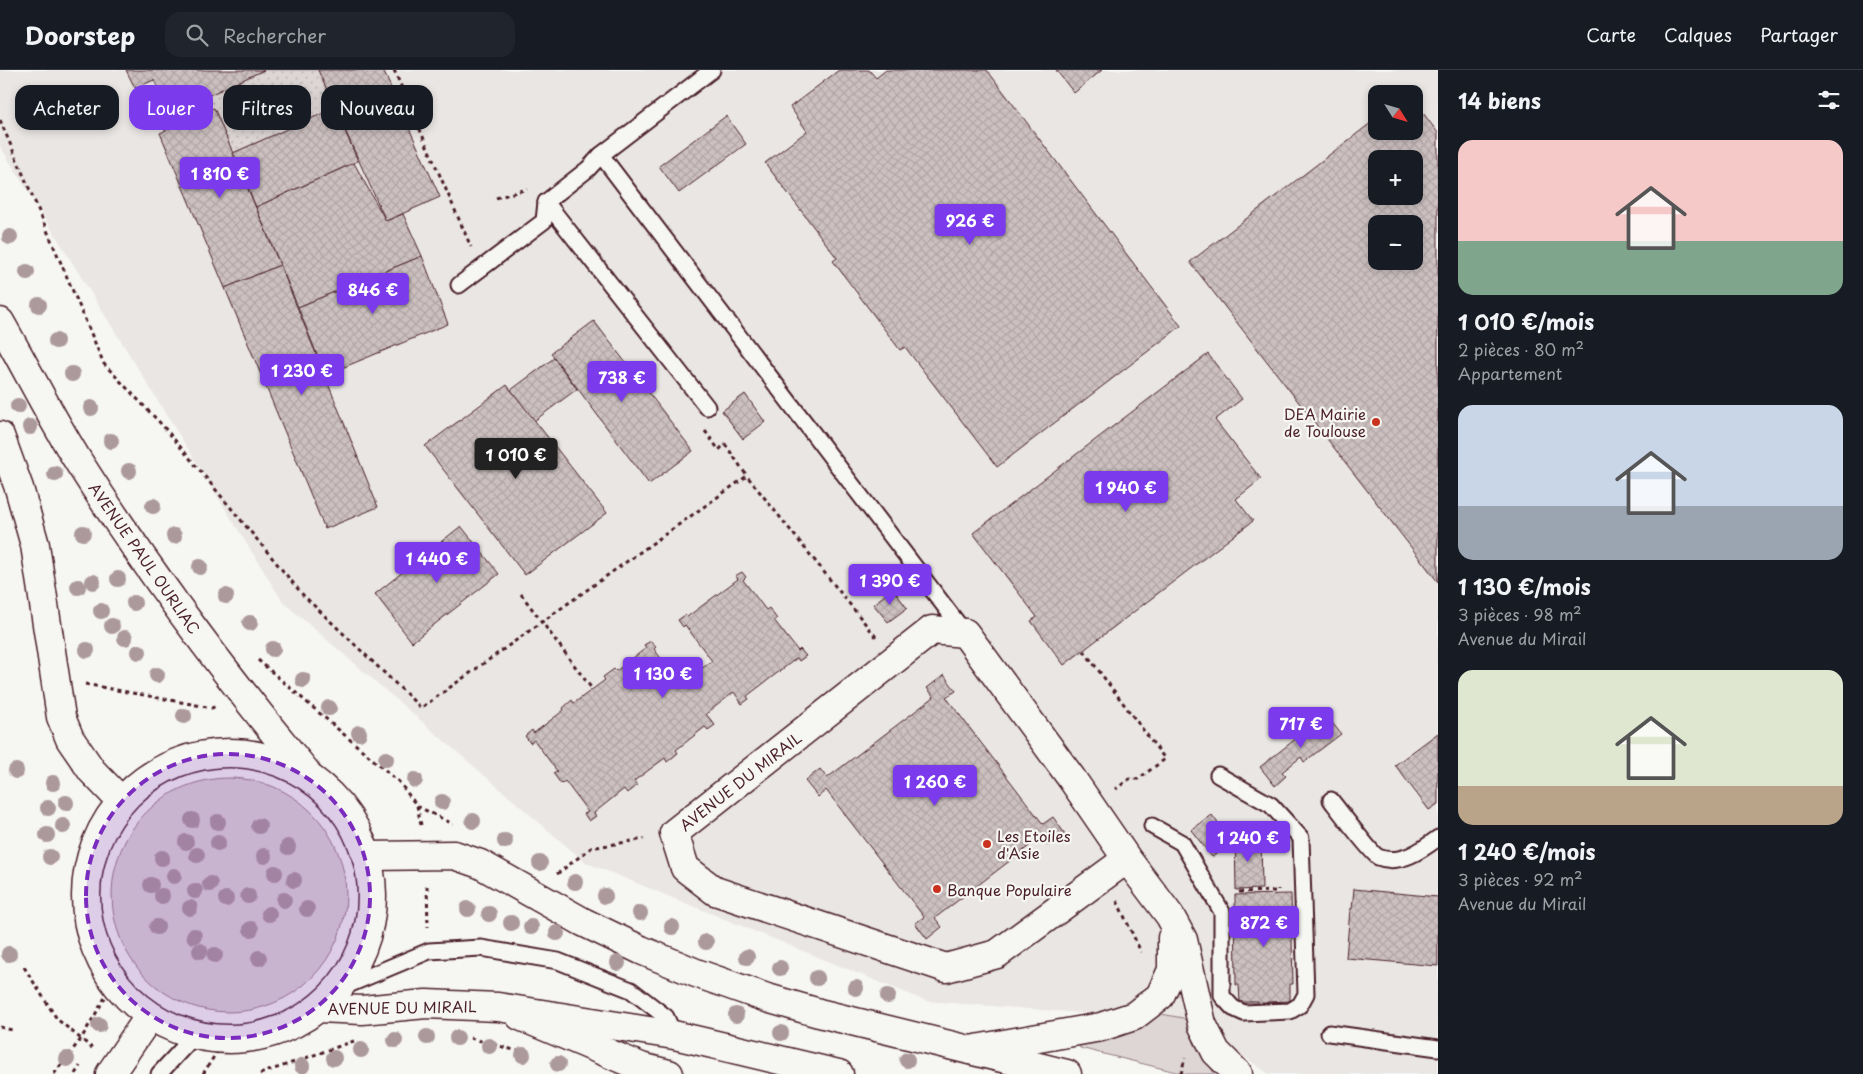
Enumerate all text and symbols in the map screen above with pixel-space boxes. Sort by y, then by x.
search box [165,12,515,57]
text: Doorstep [25,17,135,53]
icon: search [183,21,211,49]
text: Rechercher [223,21,326,49]
text: Carte [1586,21,1636,48]
text: Calques [1664,21,1732,48]
text: Partager [1760,21,1838,48]
text: 14 biens [1458,84,1541,116]
chip: Acheter [15,85,119,130]
chip: Louer [129,85,213,130]
chip: Filtres [223,85,311,130]
chip: Nouveau [321,85,433,130]
north arrow [1368,85,1422,140]
map controls [1368,85,1423,270]
icon: filters [1815,86,1843,114]
button: + [1368,150,1423,205]
pin: 1 810 € [174,156,266,199]
text: 1 810 € [191,161,249,185]
icon: home [1606,173,1696,263]
pin: 926 € [935,204,1005,246]
text: 926 € [946,208,994,232]
button: − [1368,215,1423,270]
pin: 846 € [338,272,408,315]
text: 846 € [348,277,398,301]
text: 1 010 €/mois [1458,305,1594,337]
text: 2 pièces · 80 m² [1458,337,1584,361]
pin: 1 230 € [256,354,348,396]
text: 1 230 € [271,358,333,382]
pin: 738 € [587,360,657,403]
text: Appartement [1458,361,1562,385]
text: 738 € [598,365,646,389]
place label: DEA Mairie de Toulouse [1284,402,1366,442]
marker: DEA Mairie de Toulouse [1370,416,1382,428]
pin: 1 010 € [470,438,562,480]
icon: home [1606,438,1696,528]
text: 1 010 € [486,442,546,466]
pin: 1 940 € [1080,470,1172,513]
text: 1 940 € [1095,475,1157,499]
street label: AVENUE PAUL OURLIAC [84,478,206,638]
pin: 1 440 € [391,542,483,584]
text: 1 440 € [406,546,468,570]
pin: 1 390 € [844,564,936,606]
text: 1 390 € [860,568,920,592]
text: 1 130 €/mois [1458,570,1591,602]
text: 3 pièces · 98 m² [1458,602,1582,626]
text: Avenue du Mirail [1458,626,1586,650]
pin: 1 130 € [617,656,709,699]
text: 1 130 € [634,661,692,685]
icon: home [1606,703,1696,793]
pin: 717 € [1266,706,1336,749]
text: 717 € [1279,711,1323,735]
street label: AVENUE DU MIRAIL [674,726,806,836]
pin: 1 260 € [889,764,981,807]
text: 1 260 € [904,769,966,793]
pin: 1 240 € [1202,820,1294,863]
place label: Les Etoiles d'Asie [997,824,1071,864]
text: 1 240 € [1217,825,1279,849]
text: 1 240 €/mois [1458,835,1596,867]
marker: Les Etoiles d'Asie [981,838,993,850]
text: 3 pièces · 92 m² [1458,867,1582,891]
place label: Banque Populaire [947,878,1072,901]
marker: Banque Populaire [931,883,943,895]
text: Avenue du Mirail [1458,891,1586,915]
pin: 872 € [1229,906,1299,948]
text: 872 € [1240,910,1288,934]
street label: AVENUE DU MIRAIL [327,994,477,1020]

